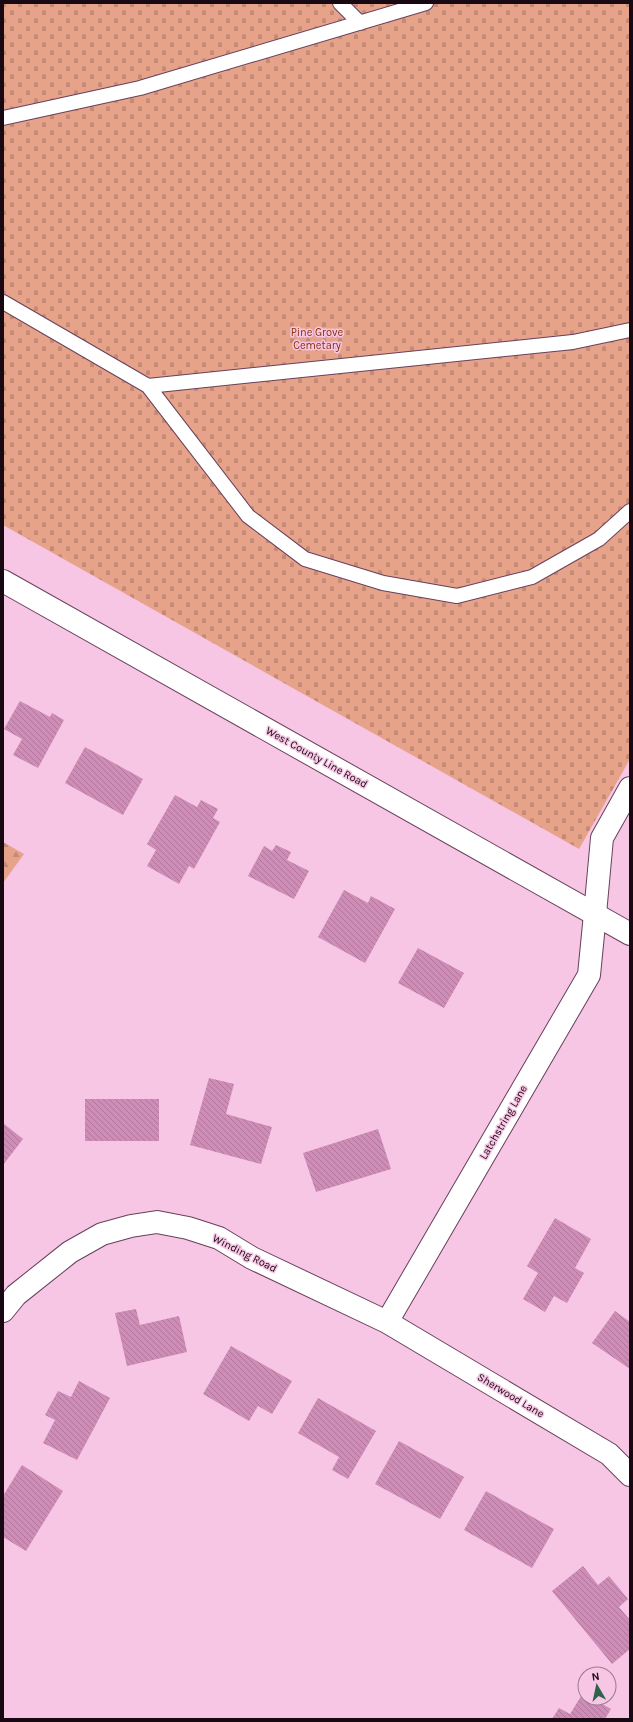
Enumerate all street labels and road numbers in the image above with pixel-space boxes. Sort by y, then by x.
street label: West County Line Road [264,724,370,791]
street label: Latchstring Lane [477,1082,530,1162]
street label: Winding Road [210,1232,279,1275]
street label: Sherwood Lane [475,1370,547,1421]

